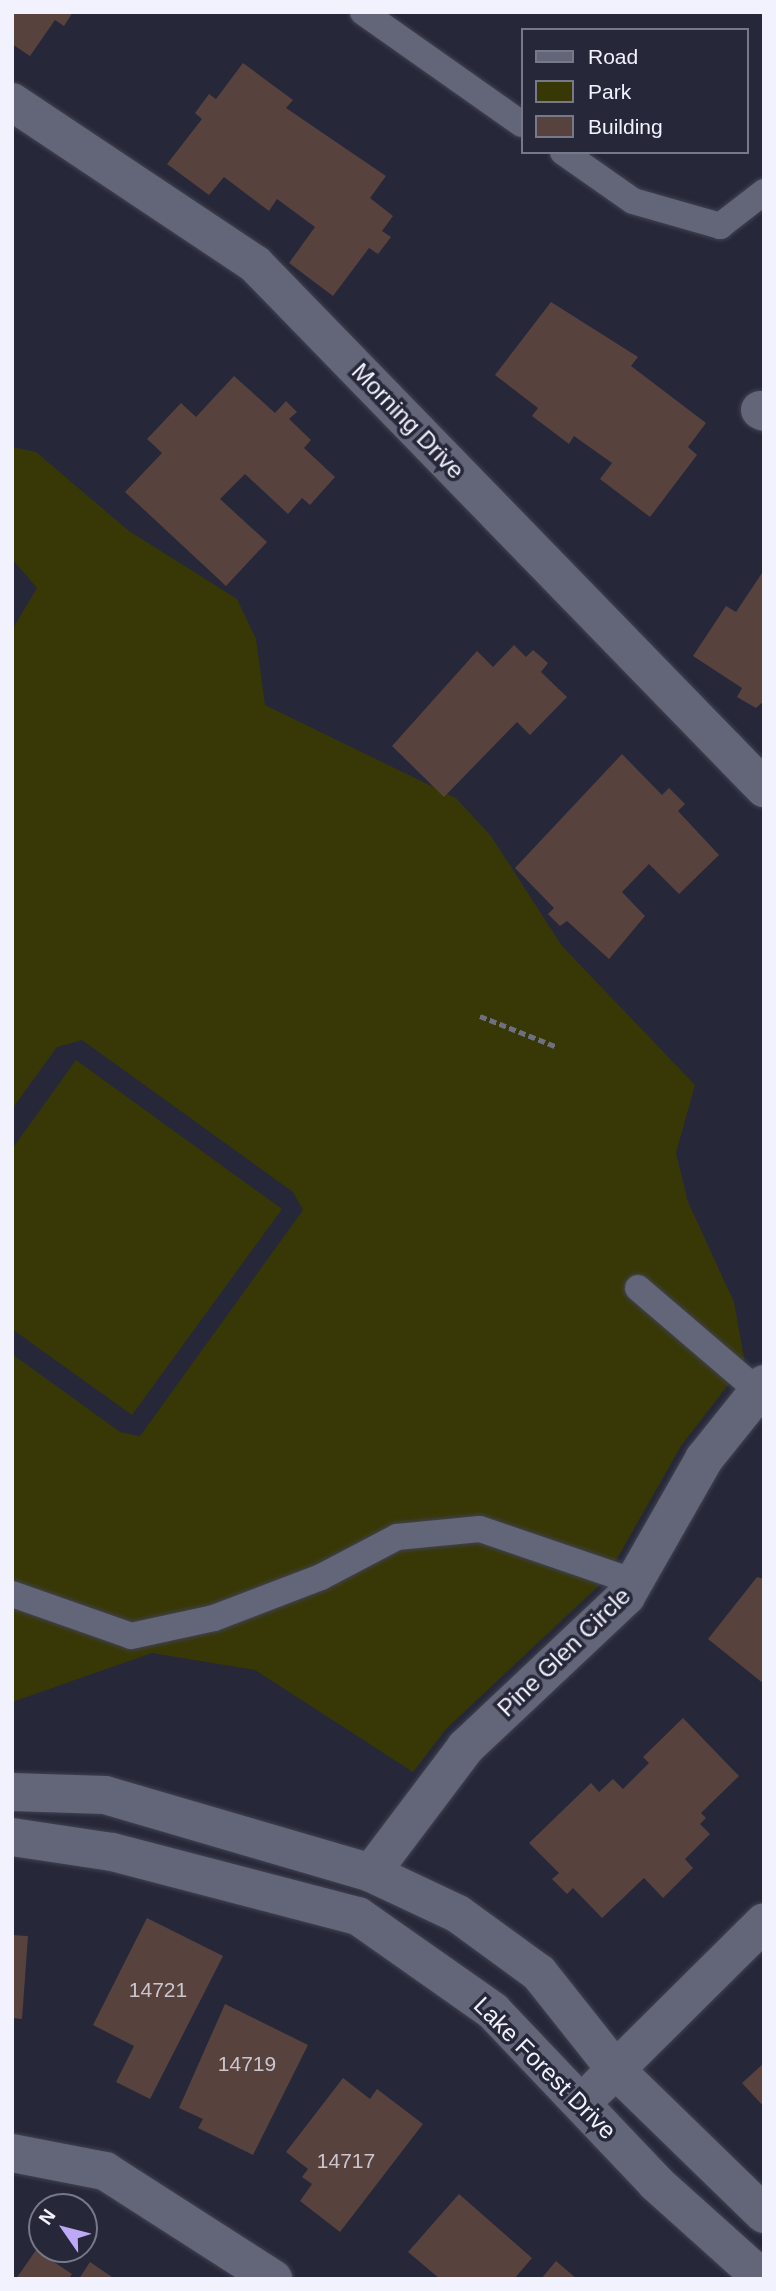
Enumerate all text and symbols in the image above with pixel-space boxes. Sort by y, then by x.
legend [520,28,748,154]
text: Road [588,45,638,68]
text: Park [588,80,631,103]
text: Building [588,115,663,138]
street label: Morning Drive [346,357,470,485]
street label: Pine Glen Circle [492,1581,636,1723]
house number: 14721 [129,1977,187,2003]
street label: Lake Forest Drive [468,1991,622,2145]
house number: 14719 [218,2051,276,2077]
house number: 14717 [317,2148,375,2174]
north arrow [28,2193,98,2263]
text: N [34,2205,60,2228]

